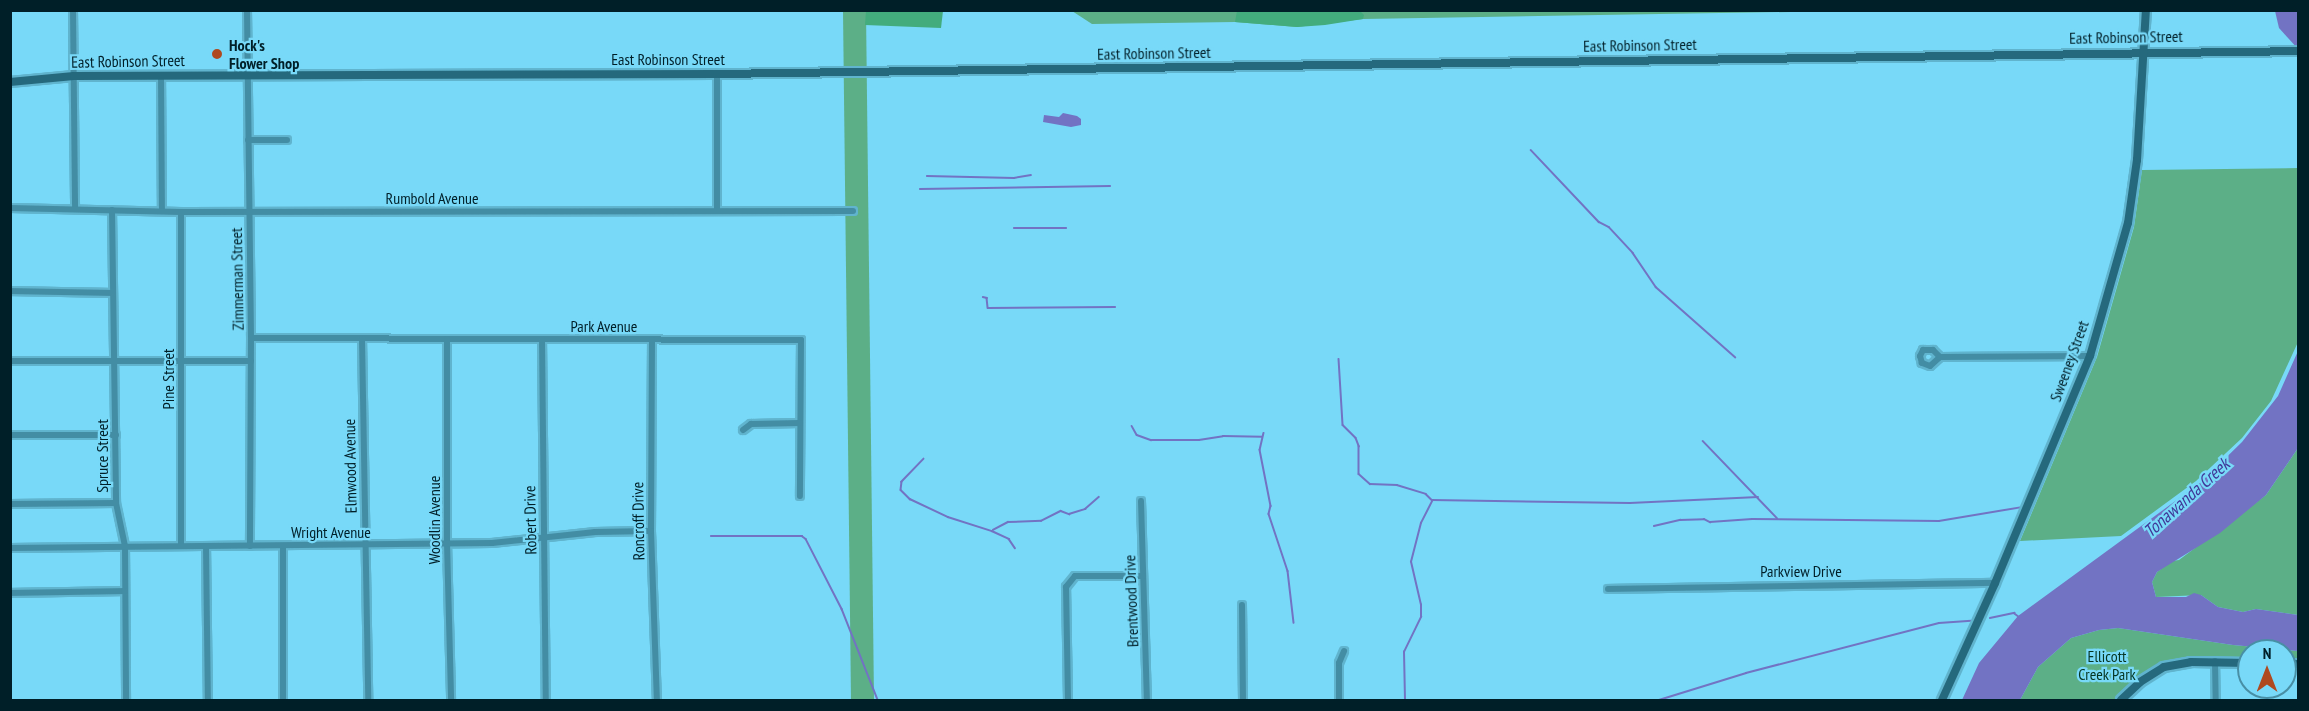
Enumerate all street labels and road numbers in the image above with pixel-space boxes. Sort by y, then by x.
street label: East Robinson Street [2069,26,2183,48]
street label: East Robinson Street [1583,34,1697,56]
street label: East Robinson Street [1097,42,1211,64]
street label: East Robinson Street [611,49,725,69]
street label: East Robinson Street [71,50,185,72]
street label: Rumbold Avenue [385,188,479,208]
street label: Zimmerman Street [227,228,247,330]
street label: Park Avenue [570,316,638,336]
street label: Sweeney Street [2045,318,2093,404]
street label: Pine Street [158,349,178,409]
street label: Elmwood Avenue [340,418,360,514]
street label: Spruce Street [92,419,112,493]
street label: Woodlin Avenue [424,475,444,565]
street label: Roncroff Drive [628,482,648,560]
street label: Robert Drive [520,485,540,555]
street label: Wright Avenue [291,522,371,542]
street label: Brentwood Drive [1120,554,1142,648]
street label: Parkview Drive [1760,561,1842,581]

